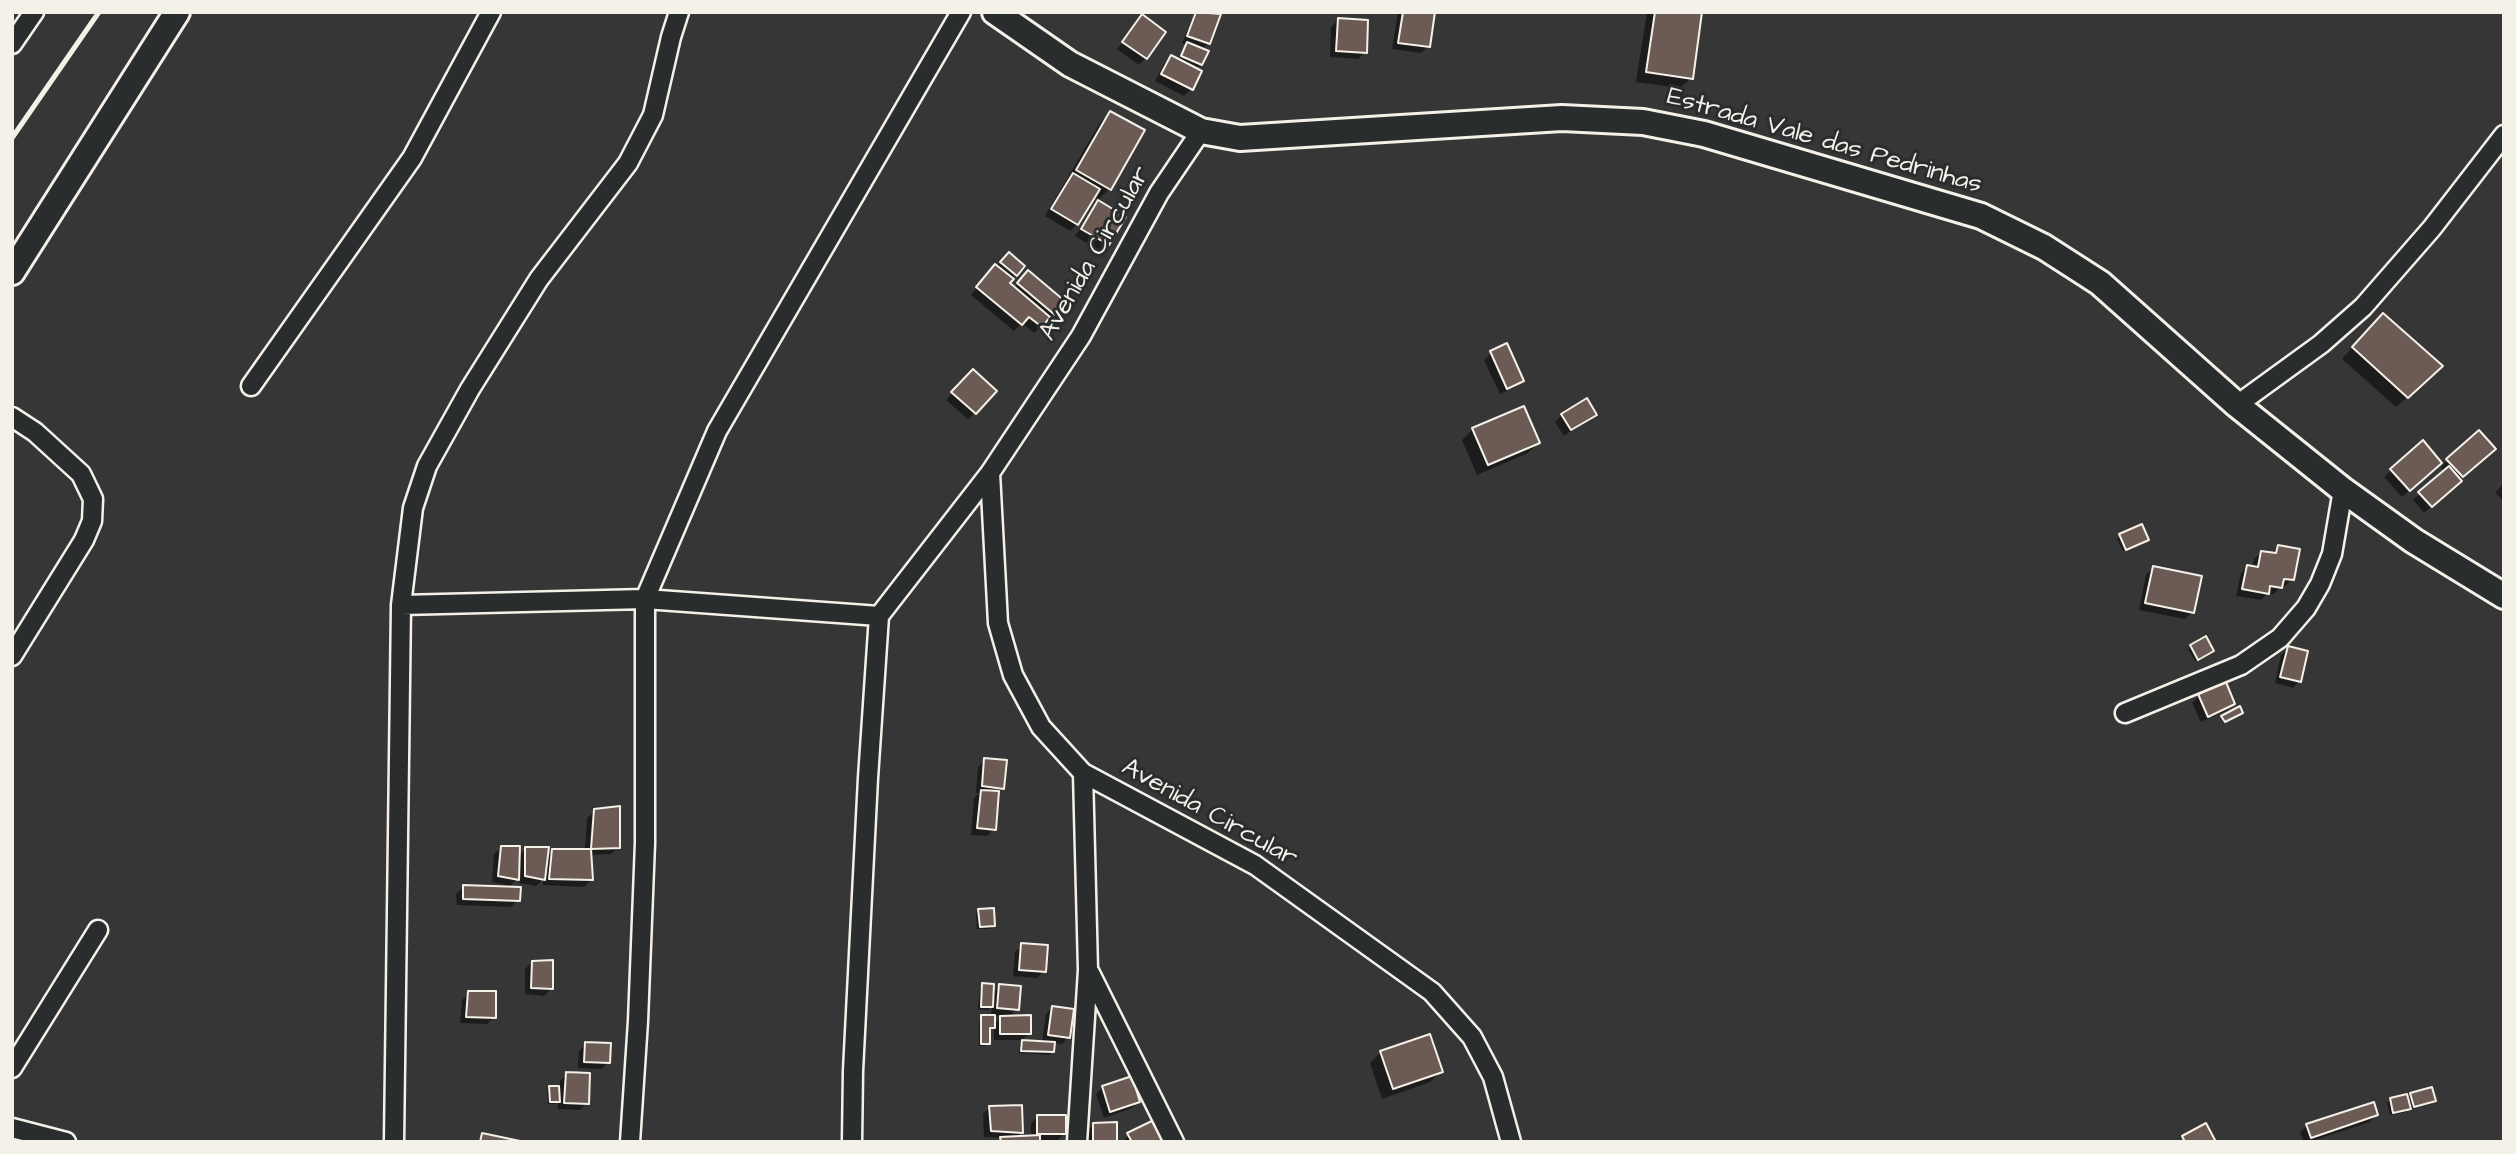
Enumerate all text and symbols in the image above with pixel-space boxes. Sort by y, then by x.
street label: Estrada Vale das Pedrinhas [1663,82,1985,202]
street label: Avenida Circular [1033,161,1159,347]
street label: Avenida Circular [1116,753,1302,875]

